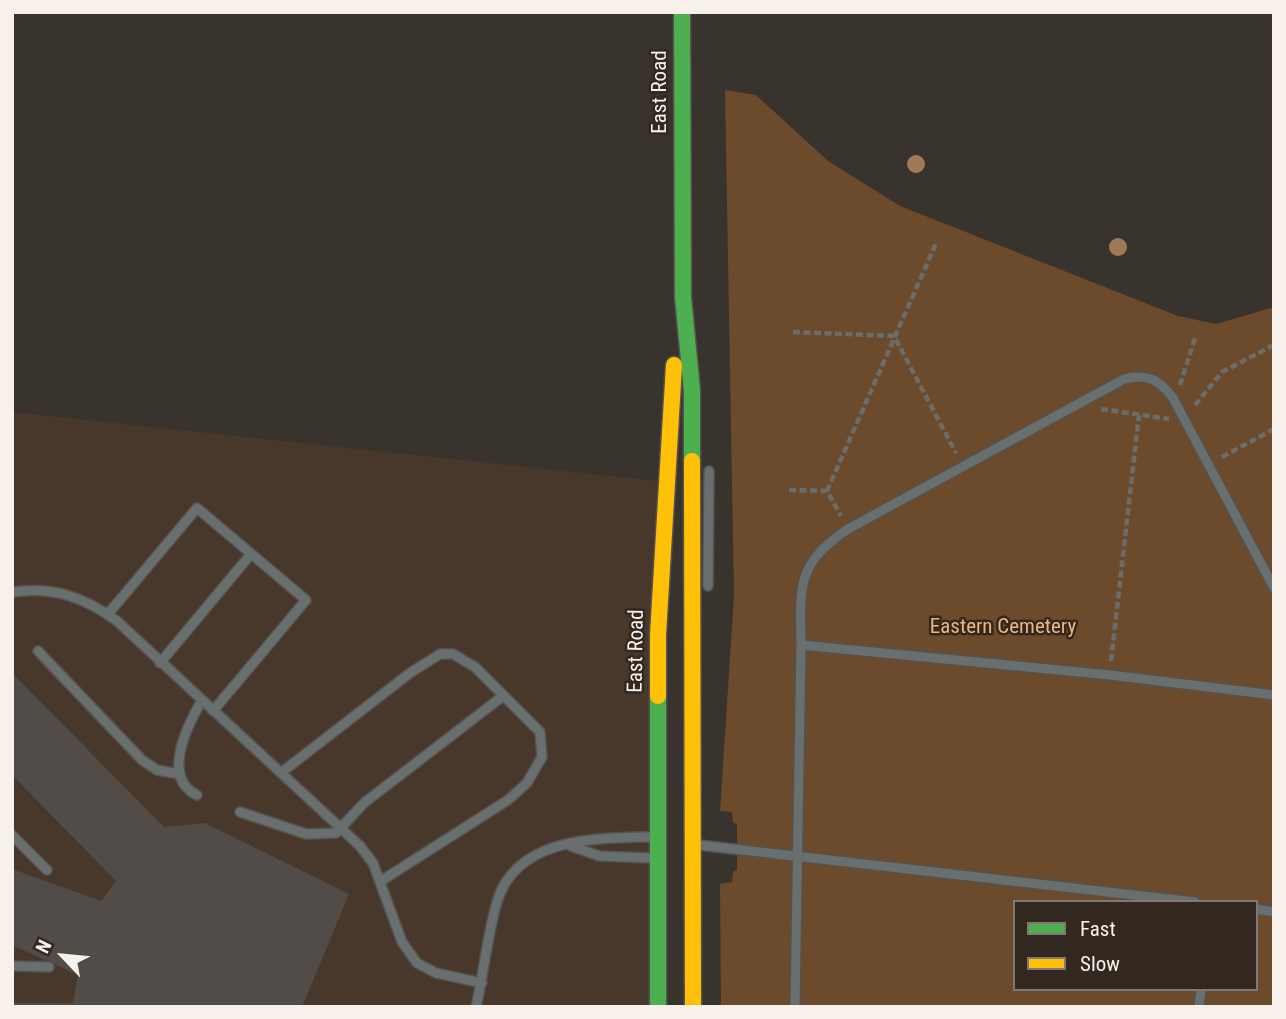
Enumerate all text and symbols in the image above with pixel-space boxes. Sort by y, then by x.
street label: East Road [648,50,674,134]
street label: East Road [624,609,650,693]
park label: Eastern Cemetery [930,615,1076,641]
legend [1013,900,1258,991]
text: Fast [1080,917,1116,941]
north arrow [28,921,98,991]
text: N [31,936,57,957]
text: Slow [1080,952,1120,976]

